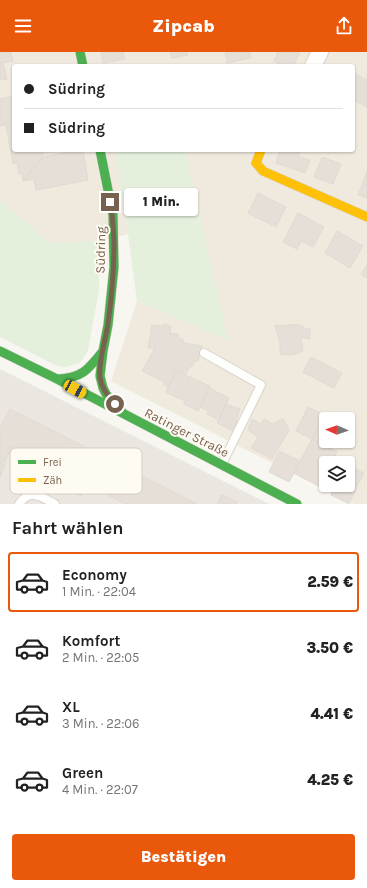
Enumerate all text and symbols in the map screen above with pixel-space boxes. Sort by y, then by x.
icon: menu [12,15,34,37]
text: Zipcab [152,15,215,37]
icon: share [333,15,355,37]
text: Südring [48,80,105,98]
text: Südring [48,119,105,137]
callout: 1 Min. [124,188,198,216]
route end [101,193,119,211]
text: 1 Min. [143,194,179,209]
street label: Südring [93,226,108,274]
car [62,378,88,400]
route start [106,395,124,413]
street label: Ratinger Straße [142,405,232,460]
north arrow [319,412,355,448]
map controls [319,412,355,492]
legend [10,448,142,494]
text: Frei [43,456,62,469]
button: layers [319,456,355,492]
text: Zäh [43,474,62,487]
text: Fahrt wählen [12,517,124,539]
icon: car [14,564,50,600]
text: Economy [62,566,127,584]
text: 2.59 € [307,573,353,591]
text: 1 Min. · 22:04 [62,584,136,599]
icon: car [14,630,50,666]
text: Komfort [62,632,120,650]
text: 3.50 € [306,639,353,657]
text: 2 Min. · 22:05 [62,650,139,665]
icon: car [14,696,50,732]
text: XL [62,698,80,716]
text: 4.41 € [311,705,353,723]
text: 3 Min. · 22:06 [62,716,140,731]
icon: car [14,762,50,798]
text: Green [62,764,103,782]
text: 4.25 € [307,771,353,789]
text: 4 Min. · 22:07 [62,782,138,797]
button: Bestätigen [12,834,355,880]

